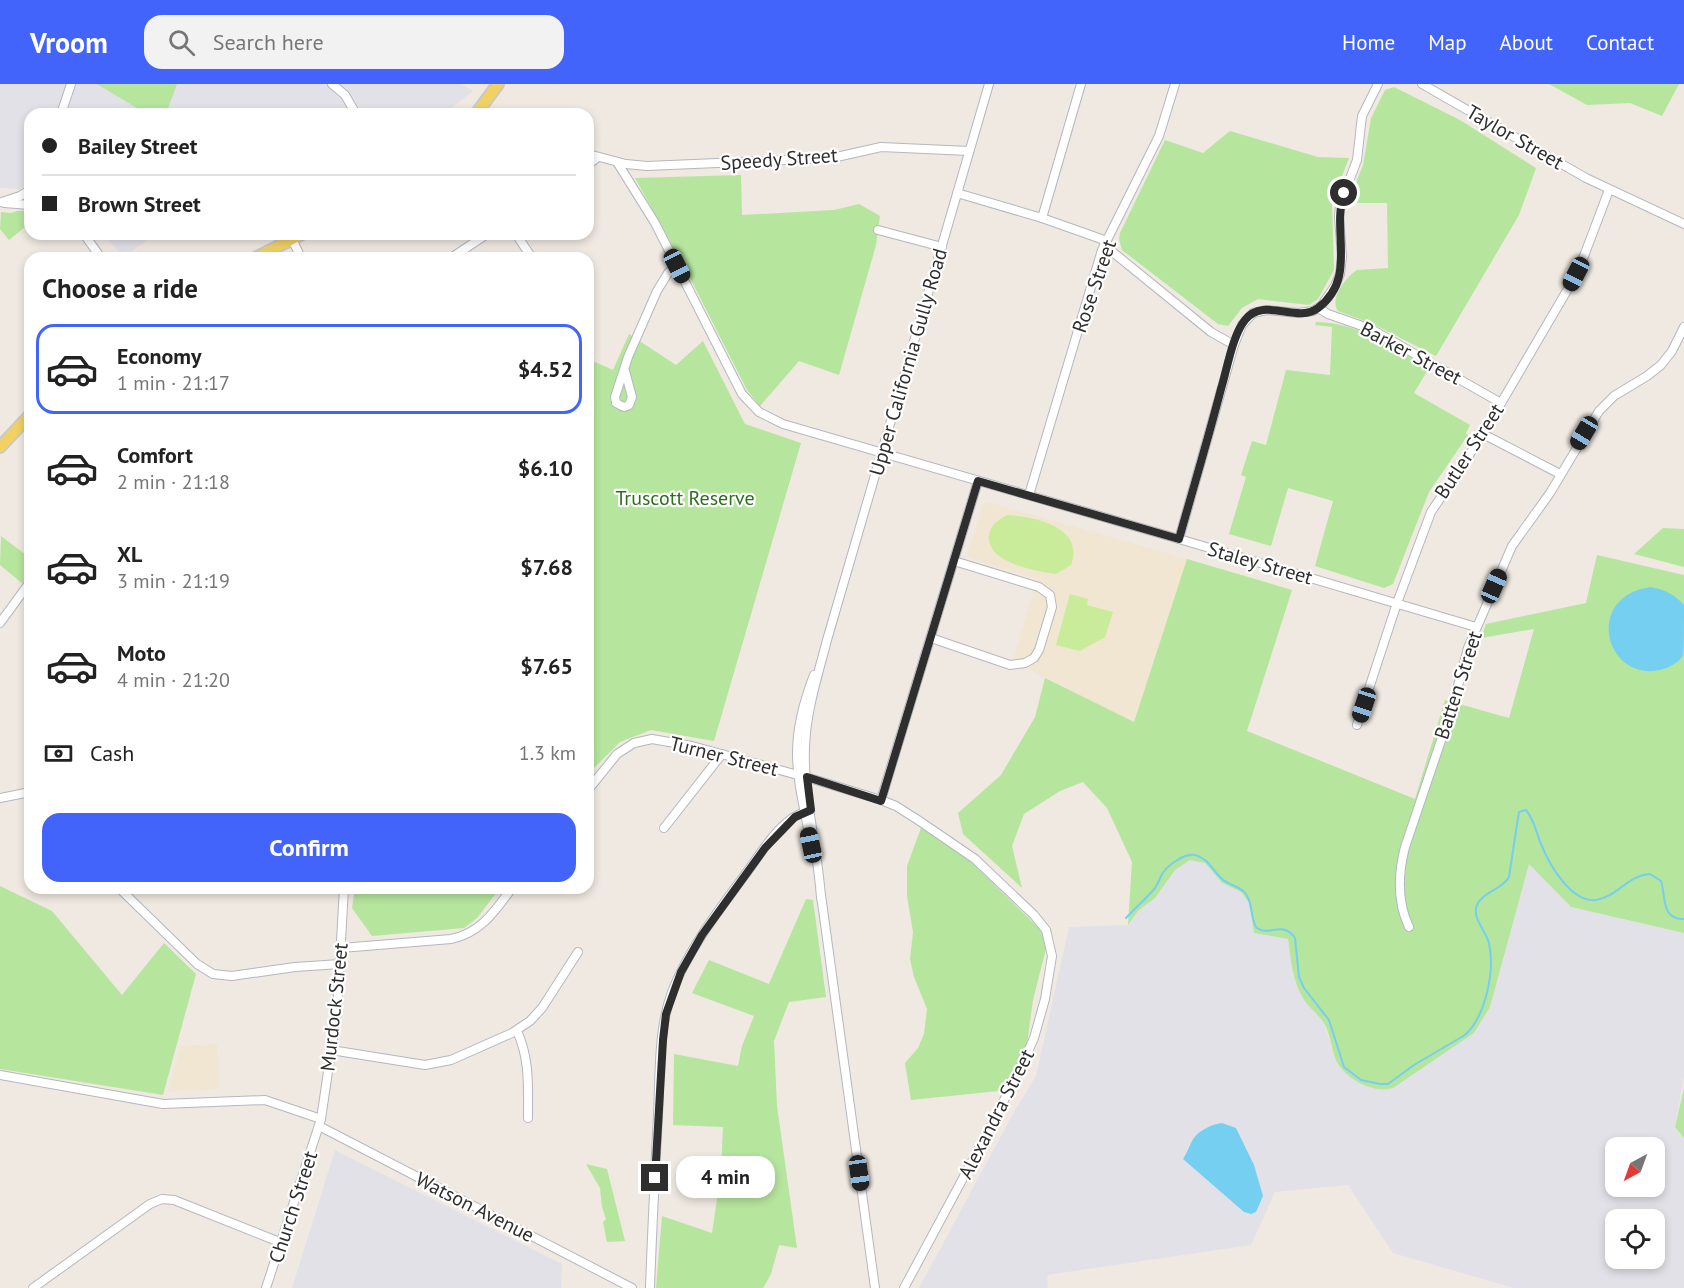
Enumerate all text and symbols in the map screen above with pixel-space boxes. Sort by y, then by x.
search box [144,15,564,69]
text: Vroom [30,24,108,61]
icon: search [165,26,198,59]
text: Search here [213,28,324,56]
text: Home [1342,29,1395,56]
text: Map [1428,29,1467,56]
text: About [1500,29,1553,56]
text: Contact [1586,29,1654,56]
street label: Taylor Street [1462,99,1568,175]
text: Bailey Street [78,132,197,160]
street label: Speedy Street [720,142,839,176]
route start [1330,179,1357,206]
text: Brown Street [78,190,201,218]
street label: Rose Street [1066,236,1122,336]
street label: Upper California Gully Road [863,245,953,479]
car [661,246,693,286]
car [1560,254,1592,294]
text: Choose a ride [42,271,198,305]
street label: Barker Street [1356,315,1466,391]
icon: car [45,342,99,396]
text: Economy [117,342,201,370]
text: $4.52 [518,355,573,383]
text: 1 min · 21:17 [117,370,230,396]
street label: Butler Street [1429,398,1510,504]
car [1567,413,1601,453]
icon: car [45,441,99,495]
text: Comfort [117,441,193,469]
text: $6.10 [518,454,573,482]
text: 2 min · 21:18 [117,469,230,495]
park label: Truscott Reserve [615,485,755,511]
street label: Staley Street [1205,536,1316,590]
icon: car [45,540,99,594]
text: XL [117,540,142,568]
text: $7.68 [520,553,573,581]
car [1478,566,1510,606]
text: 3 min · 21:19 [117,568,230,594]
street label: Batten Street [1428,627,1488,742]
icon: car [45,639,99,693]
text: Moto [117,639,166,667]
text: $7.65 [520,652,573,680]
text: 4 min · 21:20 [117,667,230,693]
car [1350,685,1378,725]
street label: Turner Street [667,730,781,782]
icon: cash [42,737,75,770]
text: Cash [90,739,134,767]
text: 1.3 km [519,740,576,766]
button: Confirm [42,813,576,882]
car [798,826,824,864]
street label: Murdock Street [314,941,354,1073]
street label: Alexandra Street [952,1045,1040,1183]
north arrow [1605,1137,1665,1197]
map controls [1605,1137,1665,1269]
street label: Church Street [263,1147,323,1266]
car [848,1154,870,1192]
callout: 4 min [676,1157,775,1199]
route end [641,1164,668,1191]
text: 4 min [701,1164,750,1190]
street label: Watson Avenue [411,1166,539,1248]
button: locate [1605,1209,1665,1269]

